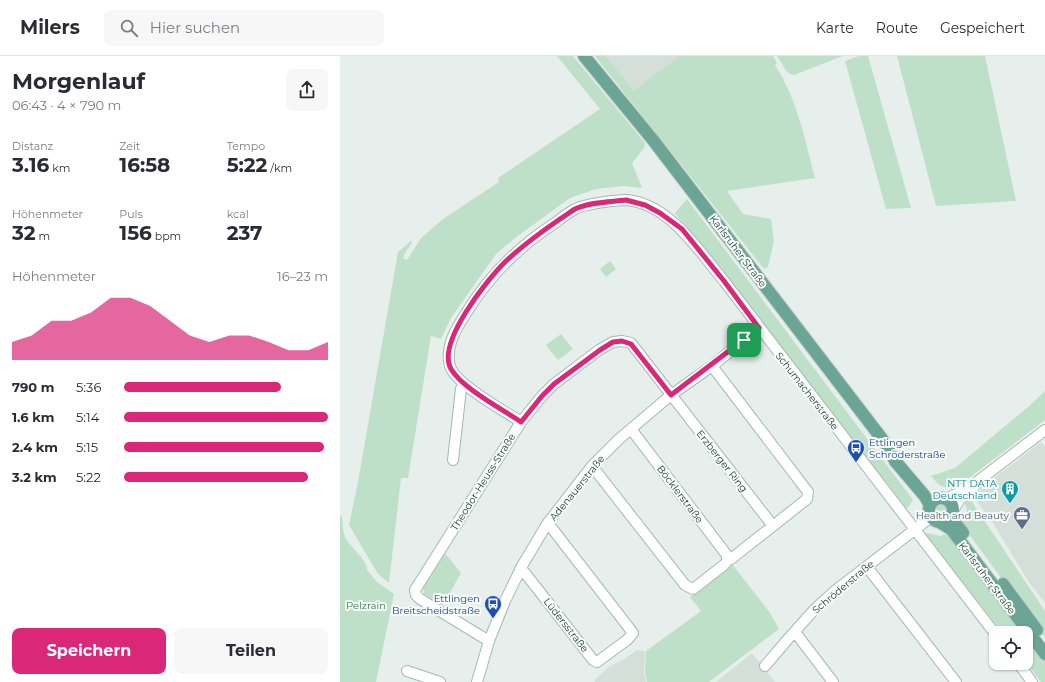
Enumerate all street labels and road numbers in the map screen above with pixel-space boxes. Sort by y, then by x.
street label: Karlsruher Straße [707,212,769,290]
street label: Schumacherstraße [773,349,841,433]
street label: Erzberger Ring [694,427,750,495]
street label: Theodor-Heuss-Straße [448,431,518,533]
street label: Adenauerstraße [547,453,607,523]
street label: Böcklerstraße [654,462,706,526]
street label: Karlsruher Straße [956,539,1018,617]
street label: Schröderstraße [809,557,877,617]
street label: Lüdersstraße [541,595,591,655]

